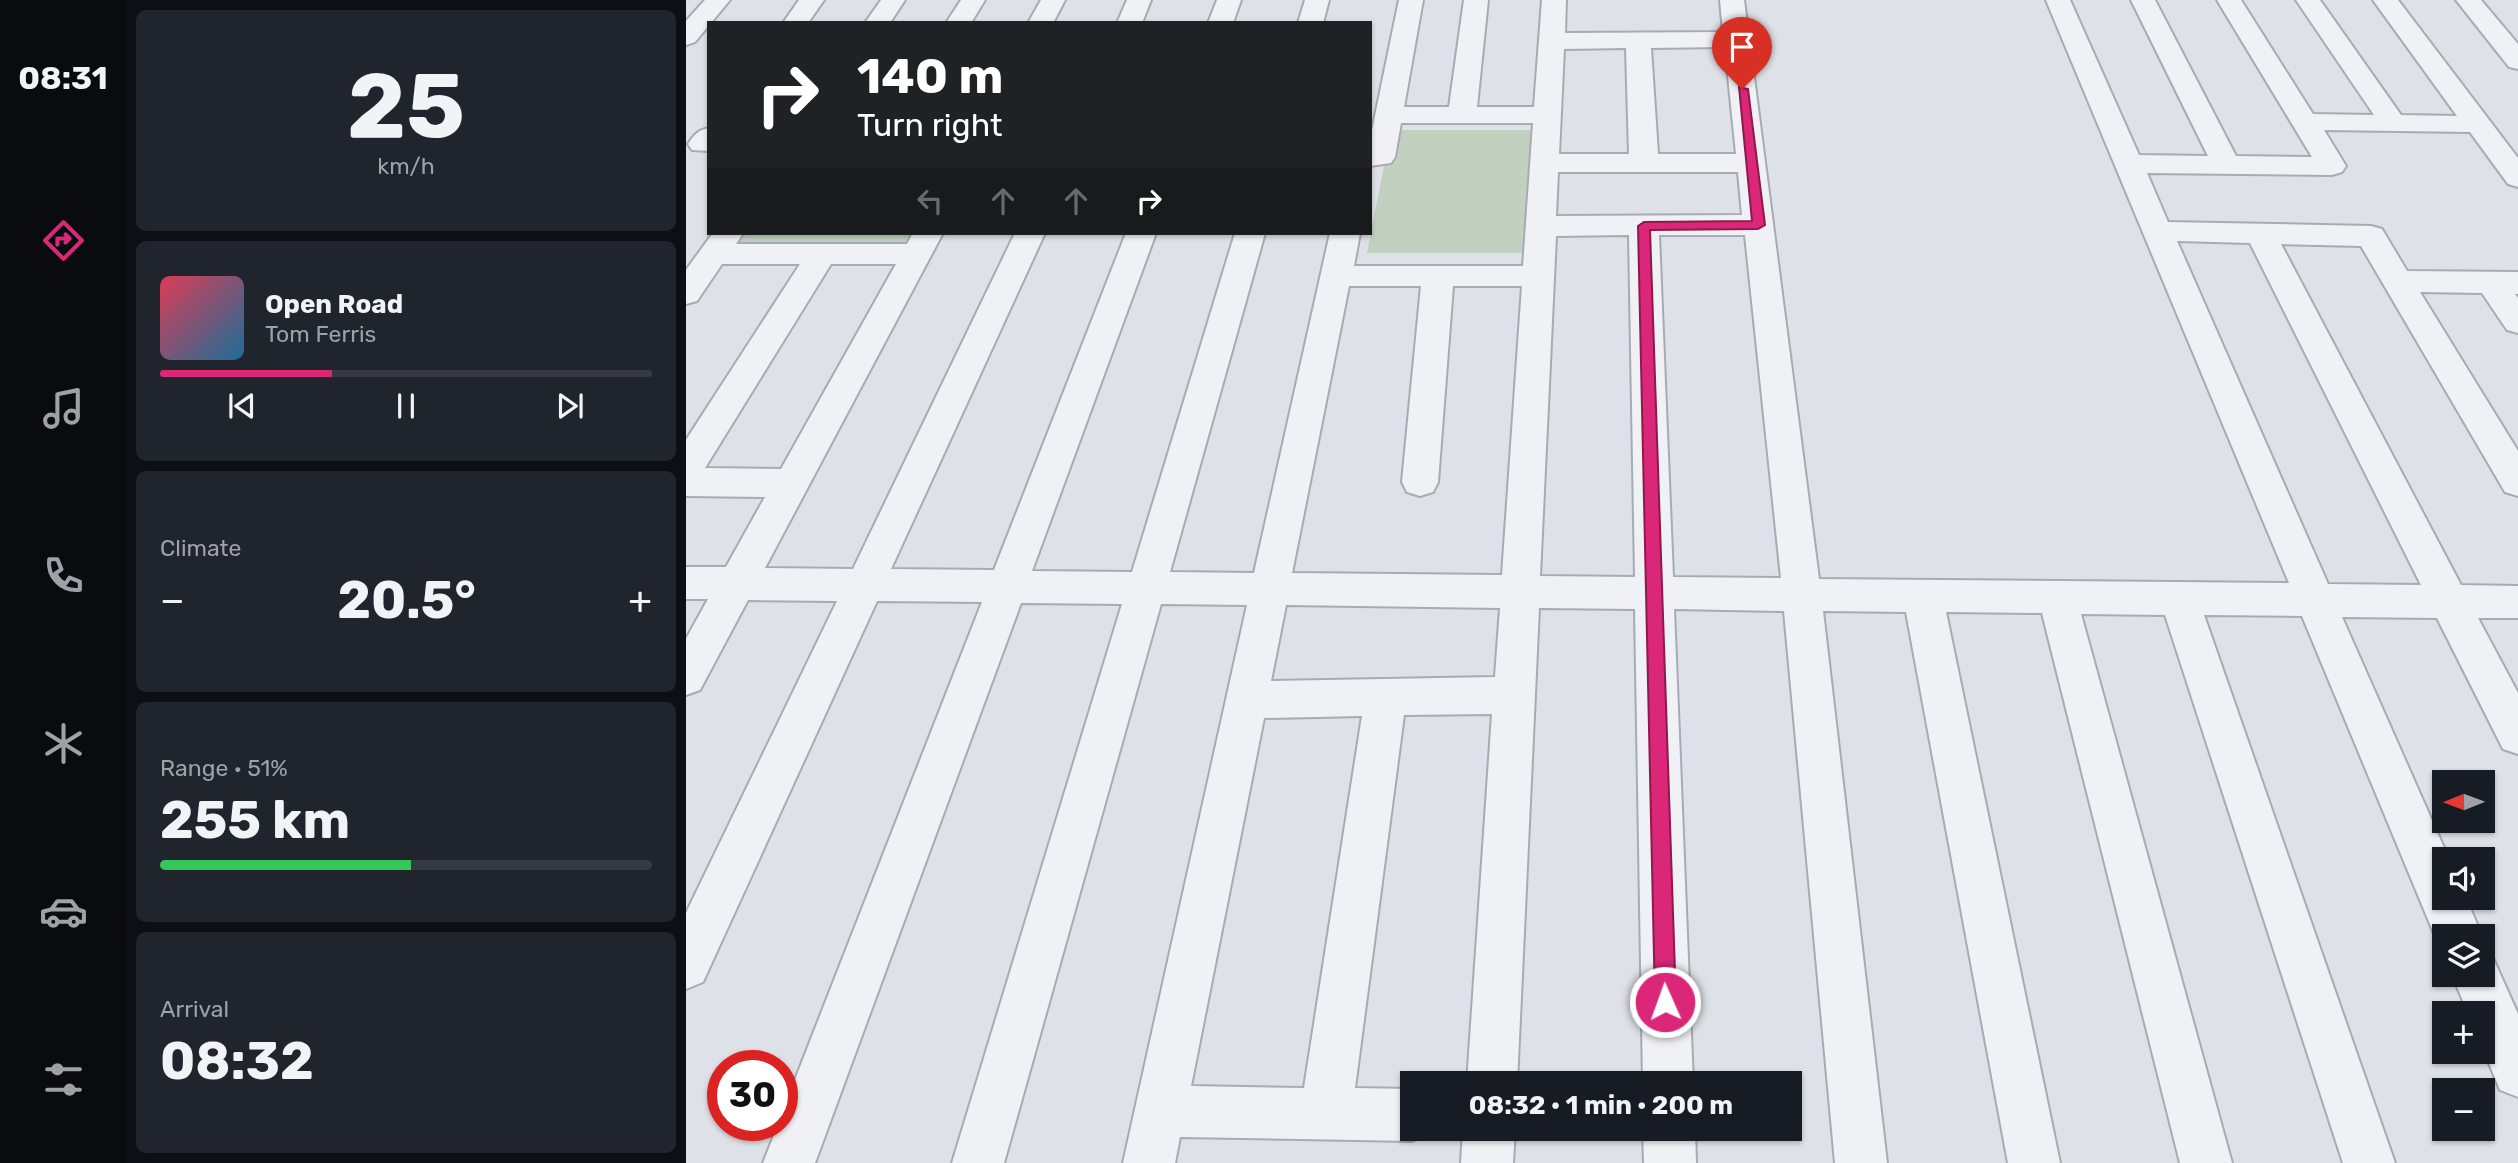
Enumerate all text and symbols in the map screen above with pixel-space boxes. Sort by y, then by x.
pin [1712,17,1772,89]
icon: arrive [1723,28,1761,66]
text: 140 m [857,47,1003,105]
icon: right [742,49,833,140]
text: 25 [347,52,465,160]
text: 08:31 [18,59,108,97]
text: Turn right [857,106,1002,144]
text: km/h [377,152,435,180]
icon: left [911,182,949,220]
icon: ahead [984,182,1022,220]
icon: ahead [1057,182,1095,220]
icon: right [1130,182,1168,220]
icon: directions [39,216,88,265]
text: Open Road [265,289,403,320]
text: Tom Ferris [265,320,376,348]
icon: music [39,384,88,433]
icon: previous [223,387,261,425]
icon: pause [387,387,425,425]
icon: next [551,387,589,425]
text: Climate [160,534,241,562]
icon: phone [39,551,88,600]
text: 20.5° [337,569,476,631]
text: − [160,577,185,623]
text: + [628,577,652,623]
icon: climate [39,719,88,768]
text: Range · 51% [160,754,288,782]
north arrow [2432,770,2496,833]
map controls [2432,770,2495,1141]
text: 255 km [160,789,350,851]
button: sound [2432,847,2495,910]
icon: car [39,887,88,936]
button: layers [2432,924,2495,987]
position arrow [1628,965,1702,1039]
text: Arrival [160,995,229,1023]
button: + [2432,1001,2495,1064]
text: 08:32 [160,1030,314,1092]
speed limit sign: 30 [707,1050,798,1141]
icon: filters [39,1055,88,1104]
button: − [2432,1078,2495,1141]
text: 08:32 · 1 min · 200 m [1469,1090,1733,1121]

